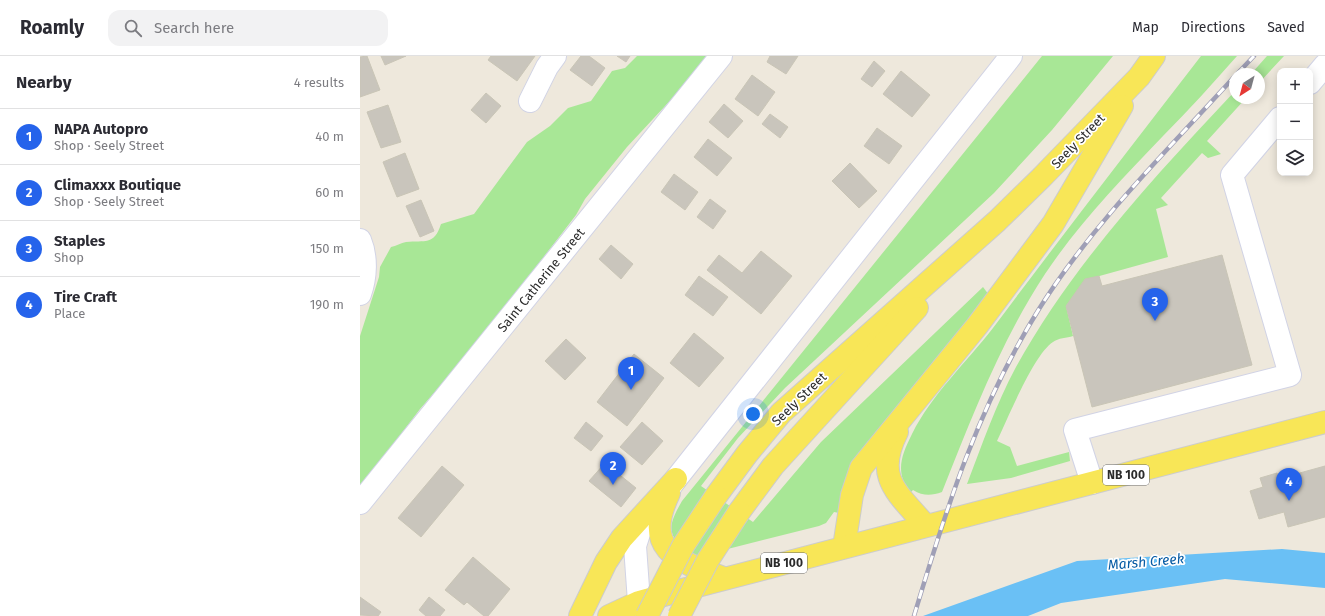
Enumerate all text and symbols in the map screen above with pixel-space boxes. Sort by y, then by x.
search box [108,10,388,46]
text: Roamly [20,16,84,39]
icon: search [122,17,144,39]
text: Search here [154,19,234,37]
text: Map [1132,19,1159,36]
text: Directions [1181,19,1245,36]
text: Saved [1267,19,1305,36]
north arrow [1229,68,1265,104]
map controls [1277,68,1313,176]
button: + [1277,68,1313,104]
text: Nearby [16,72,71,93]
text: 4 results [294,75,344,90]
button: − [1277,104,1313,140]
street label: Seely Street [1048,110,1108,171]
text: NAPA Autopro [54,120,148,138]
text: 1 [26,129,32,144]
text: 40 m [315,129,344,144]
text: Shop · Seely Street [54,138,164,153]
button: layers [1277,140,1313,176]
text: Climaxxx Boutique [54,176,181,194]
text: 2 [26,185,32,200]
text: 60 m [315,185,344,200]
text: Shop · Seely Street [54,194,164,209]
street label: Saint Catherine Street [494,225,588,335]
text: Staples [54,232,105,250]
text: 3 [26,241,32,256]
text: 150 m [310,241,344,256]
text: Shop [54,250,84,265]
text: Tire Craft [54,288,117,306]
pin: 3 [1142,288,1168,321]
text: 4 [25,297,33,312]
text: 190 m [310,297,344,312]
text: Place [54,306,85,321]
pin: 1 [618,357,644,390]
street label: Seely Street [769,369,830,429]
your location [743,404,763,424]
pin: 2 [600,452,626,485]
road number: NB 100 [1103,465,1149,485]
pin: 4 [1276,468,1302,501]
water label: Marsh Creek [1107,550,1185,574]
road number: NB 100 [761,553,807,573]

